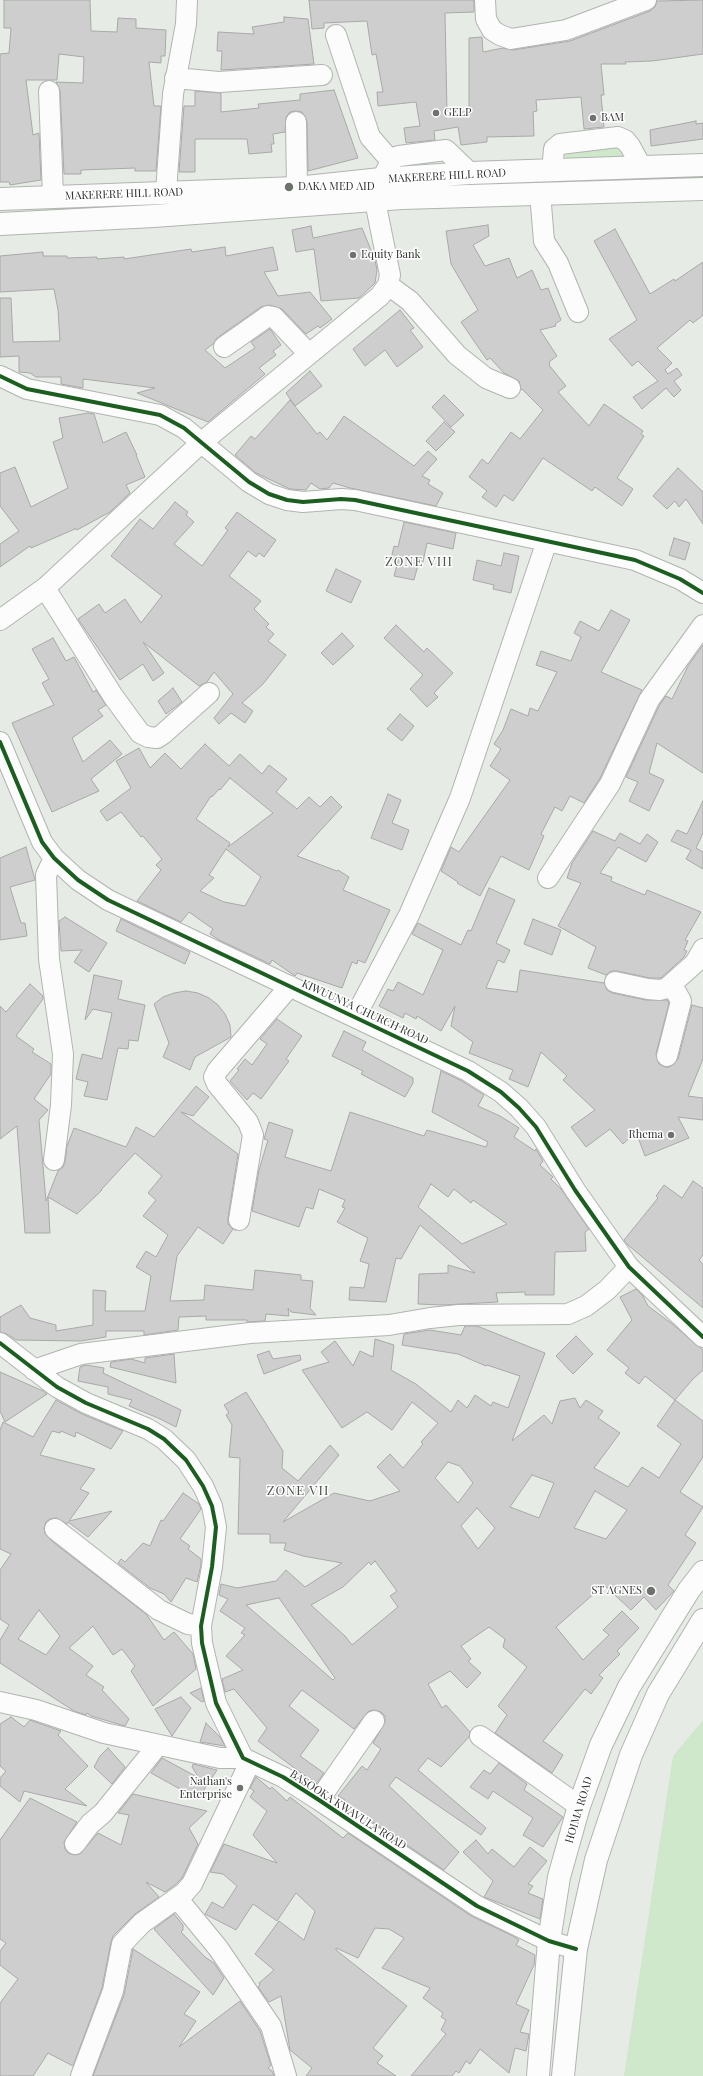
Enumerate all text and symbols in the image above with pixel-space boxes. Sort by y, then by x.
place label: GELP [444,106,471,120]
marker: GELP [431,108,441,118]
place label: BAM [601,111,624,125]
marker: BAM [588,113,598,123]
street label: MAKERERE HILL ROAD [388,166,506,186]
place label: DAKA MED AID [298,180,375,194]
marker: DAKA MED AID [283,181,295,193]
street label: MAKERERE HILL ROAD [65,185,183,203]
place label: Equity Bank [361,248,421,262]
marker: Equity Bank [348,250,358,260]
district label: ZONE VIII [385,554,453,570]
street label: KIWUUNYA CHURCH ROAD [300,977,430,1047]
place label: Rhema [629,1128,663,1142]
marker: Rhema [666,1130,676,1140]
district label: ZONE VII [267,1483,329,1499]
place label: ST AGNES [592,1584,642,1598]
marker: ST AGNES [645,1585,657,1597]
street label: BASOOKA KWAVULA ROAD [287,1767,409,1853]
place label: Nathan's Enterprise [179,1775,232,1801]
street label: HOIMA ROAD [563,1775,595,1845]
marker: Nathan's Enterprise [235,1783,245,1793]

